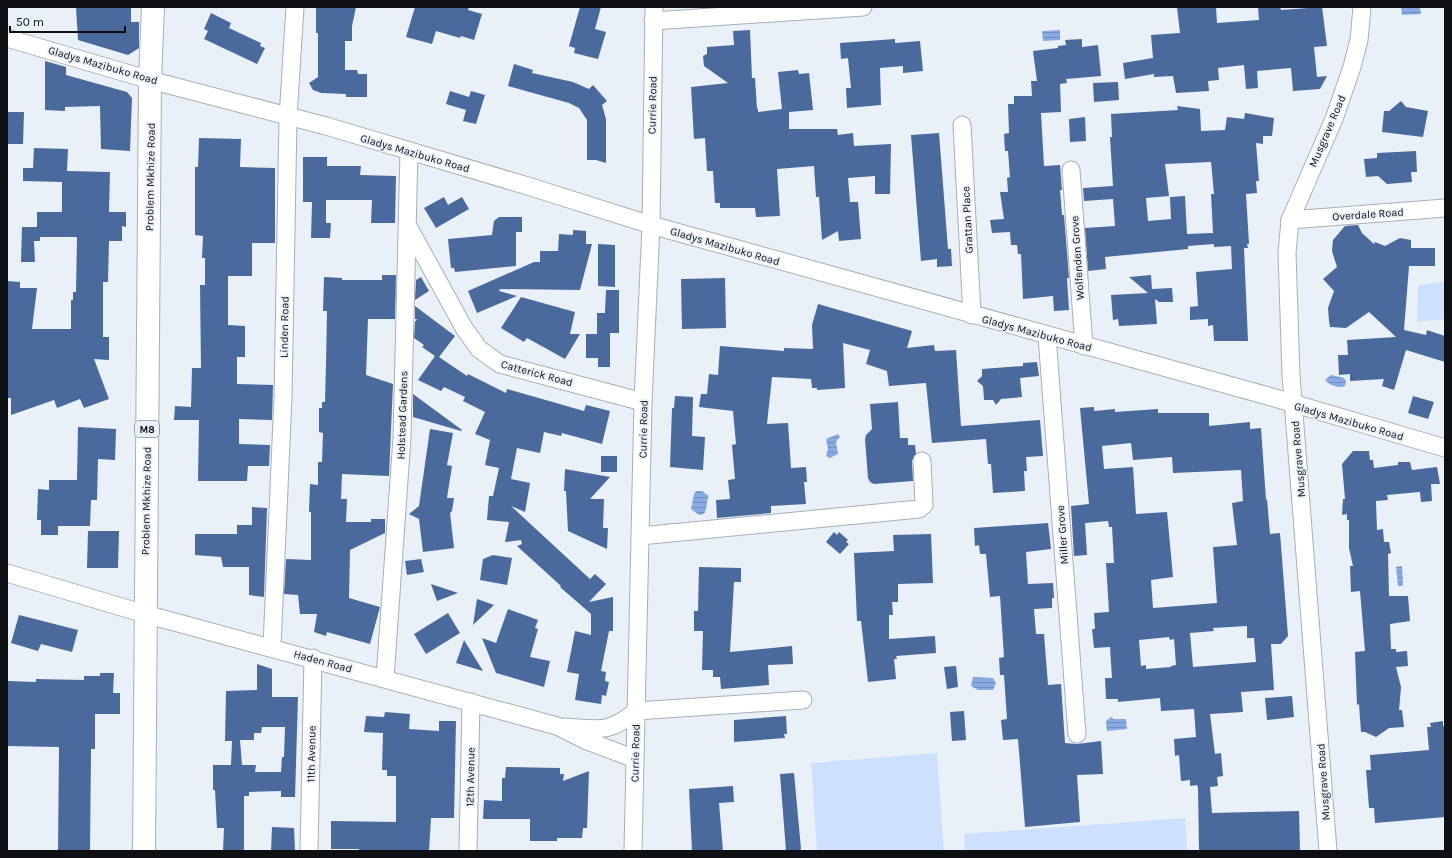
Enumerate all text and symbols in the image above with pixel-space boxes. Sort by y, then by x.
scale bar [10,8,125,34]
text: 50 m [16,15,44,29]
street label: Gladys Mazibuko Road [47,44,159,87]
street label: Currie Road [645,76,660,134]
street label: Musgrave Road [1306,93,1349,169]
street label: Problem Mkhize Road [143,123,158,231]
street label: Gladys Mazibuko Road [359,132,471,175]
street label: Grattan Place [959,186,976,254]
street label: Overdale Road [1332,206,1404,223]
street label: Wolfenden Grove [1068,215,1087,300]
street label: Gladys Mazibuko Road [669,225,781,268]
street label: Linden Road [277,296,292,358]
street label: Gladys Mazibuko Road [980,313,1093,354]
street label: Catterick Road [500,358,574,389]
street label: Holstead Gardens [394,370,411,460]
street label: Currie Road [636,400,651,458]
street label: Gladys Mazibuko Road [1293,400,1405,443]
street label: Musgrave Road [1289,420,1308,498]
road number: M8 [135,421,159,437]
street label: Problem Mkhize Road [139,447,154,555]
street label: Miller Grove [1054,505,1071,565]
street label: Haden Road [292,647,354,676]
street label: Currie Road [628,724,643,782]
street label: 11th Avenue [305,725,319,783]
street label: Musgrave Road [1314,743,1333,821]
street label: 12th Avenue [463,747,478,807]

